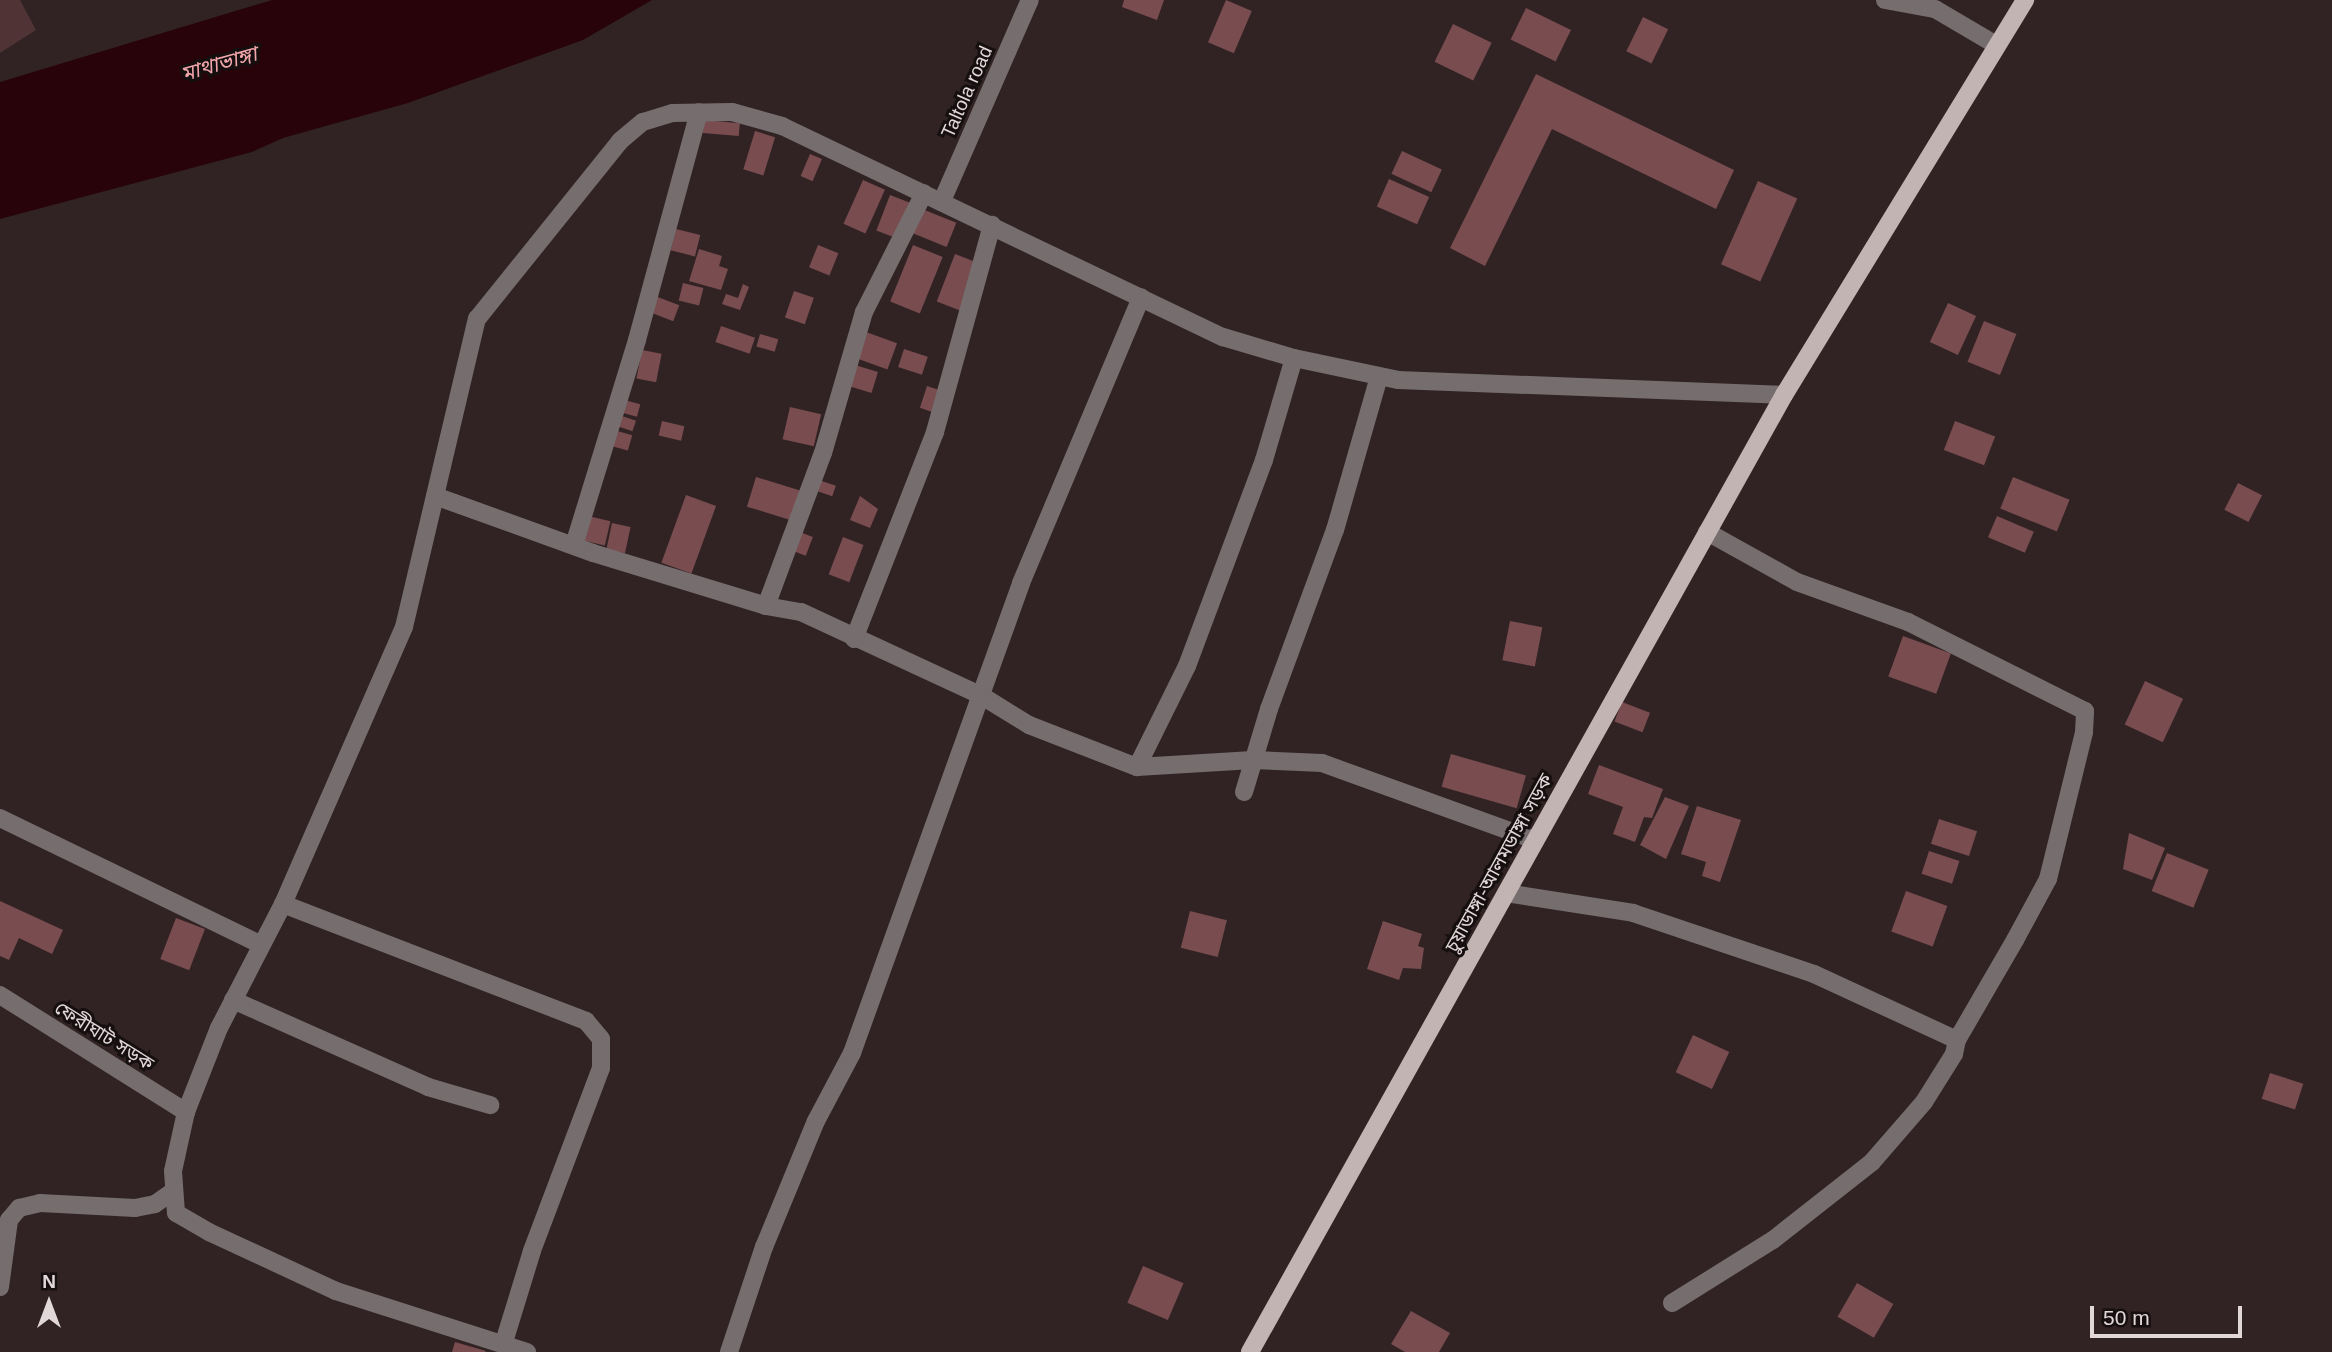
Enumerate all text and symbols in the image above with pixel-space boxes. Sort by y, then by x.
water label: মাথাভাঙ্গা [178,41,260,87]
street label: Taltola road [937,42,997,142]
street label: চুয়াডাঙ্গা-আলমডাঙ্গা সড়ক [1440,770,1558,956]
street label: ফেরীঘাট সড়ক [50,997,158,1075]
north arrow [14,1268,84,1338]
text: N [42,1271,56,1292]
scale bar [2094,1292,2246,1336]
text: 50 m [2103,1306,2150,1329]

